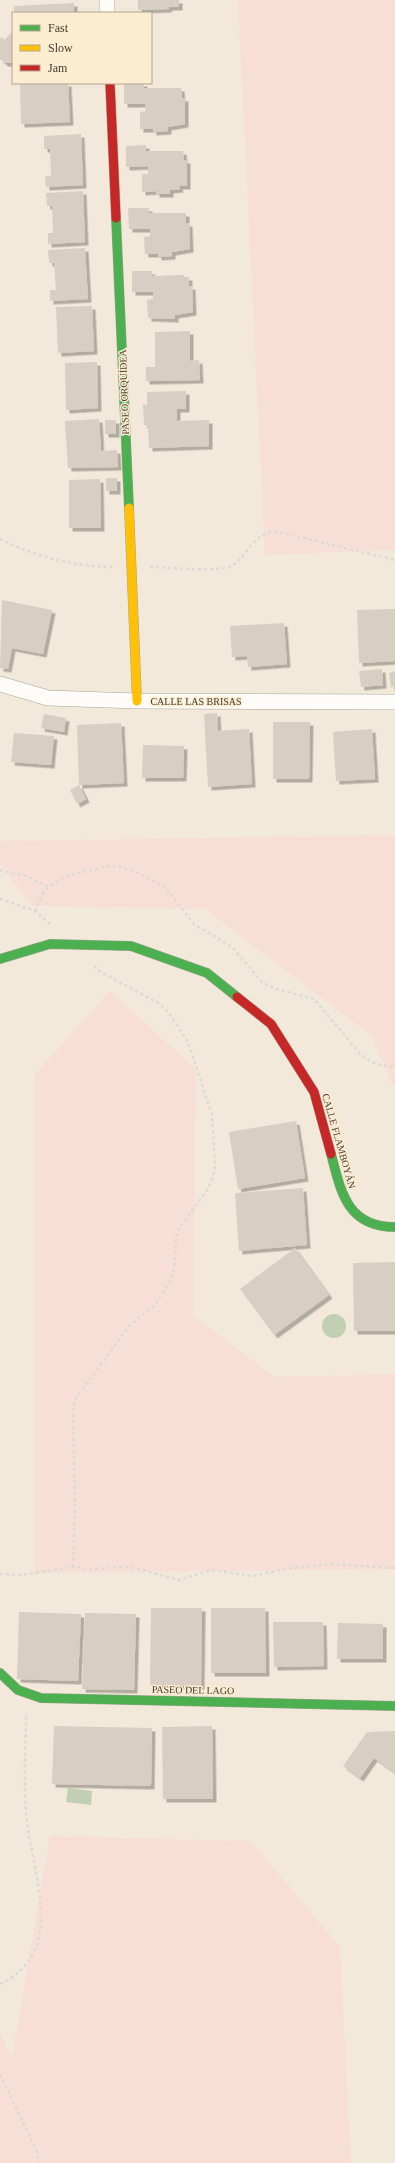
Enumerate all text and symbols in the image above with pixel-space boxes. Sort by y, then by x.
legend [12,12,152,84]
text: Fast [48,21,69,35]
text: Slow [48,41,73,55]
text: Jam [48,61,68,75]
street label: PASEO ORQUÍDEA [117,348,131,435]
street label: CALLE LAS BRISAS [150,696,242,707]
street label: CALLE FLAMBOYÁN [320,1092,358,1190]
street label: PASEO DEL LAGO [152,1684,234,1696]

